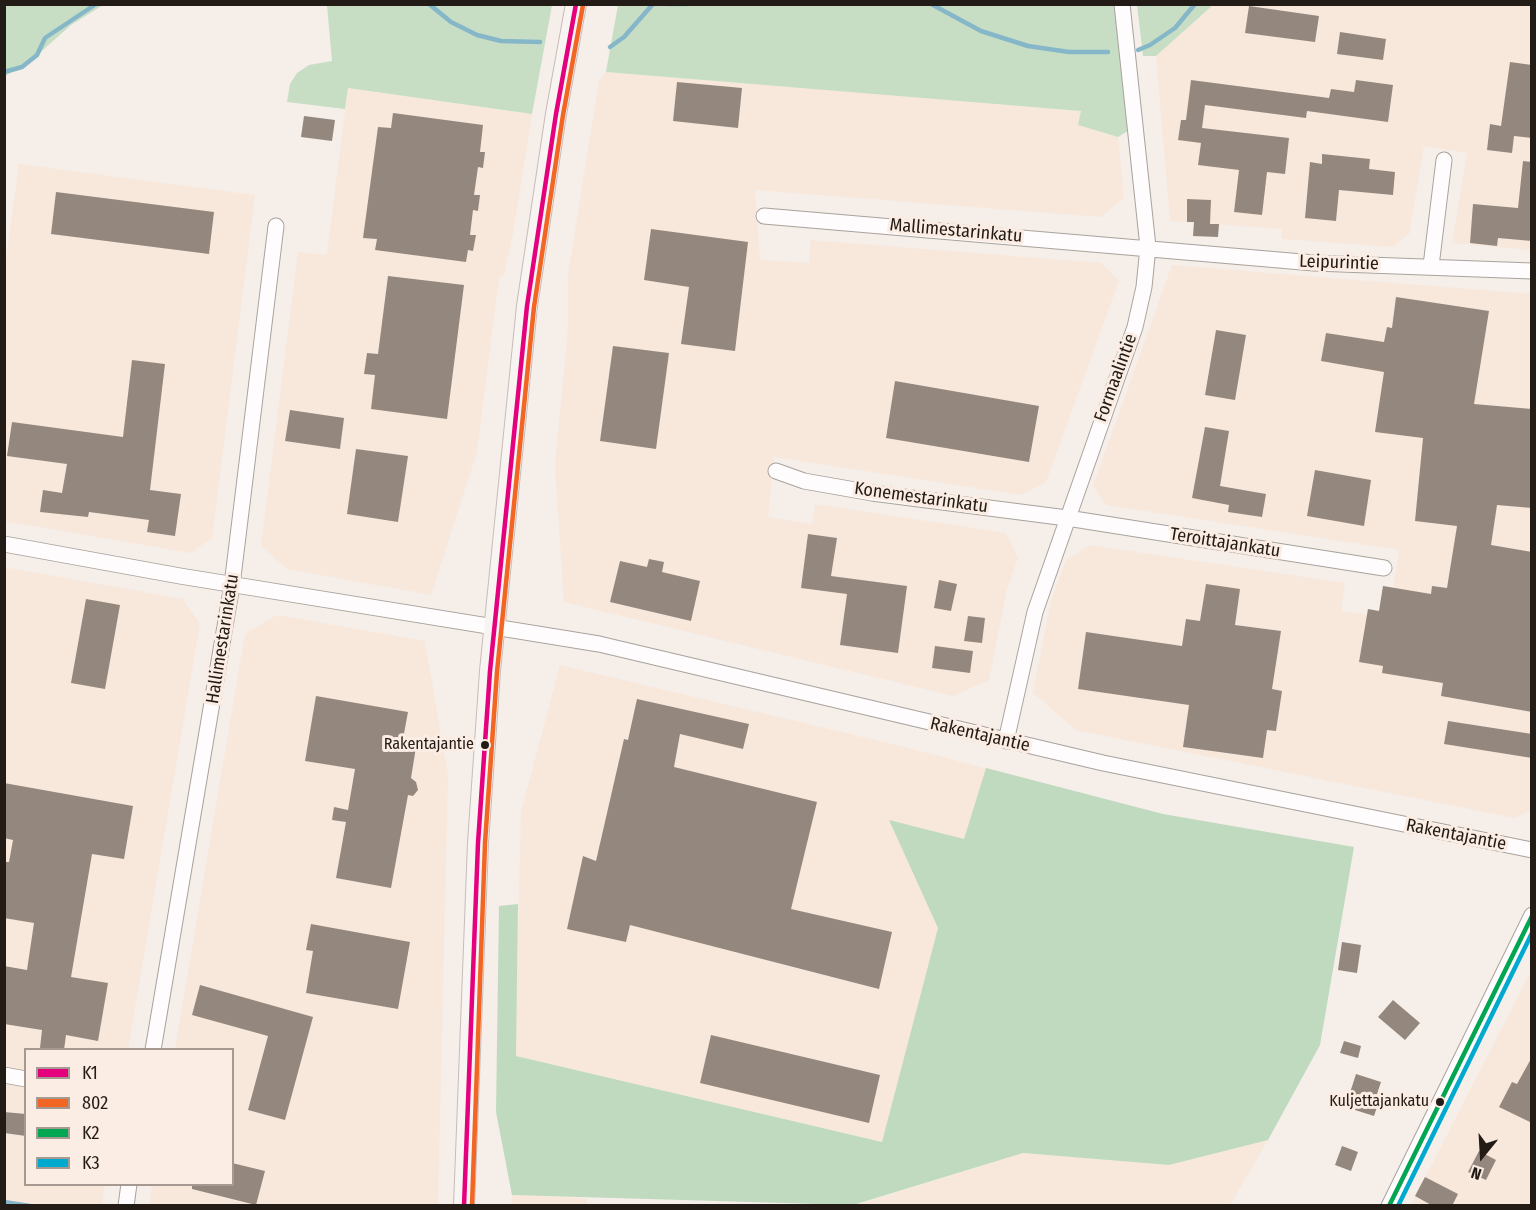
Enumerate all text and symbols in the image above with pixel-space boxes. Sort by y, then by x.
street label: Mallimestarinkatu [889,214,1023,248]
street label: Leipurintie [1299,251,1379,275]
street label: Formaalintie [1090,331,1142,425]
street label: Konemestarinkatu [853,478,989,518]
street label: Teroittajankatu [1168,524,1282,562]
street label: Hallimestarinkatu [202,573,244,705]
street label: Rakentajantie [928,713,1032,757]
place label: Rakentajantie [384,735,474,755]
marker: Rakentajantie [479,739,491,751]
street label: Rakentajantie [1404,815,1508,855]
legend [24,1048,234,1186]
text: K1 [82,1062,98,1084]
text: 802 [82,1092,108,1114]
place label: Kuljettajankatu [1329,1092,1429,1112]
marker: Kuljettajankatu [1434,1096,1446,1108]
text: K2 [82,1122,99,1144]
north arrow [1452,1126,1512,1186]
text: K3 [82,1152,100,1174]
text: N [1469,1163,1484,1184]

